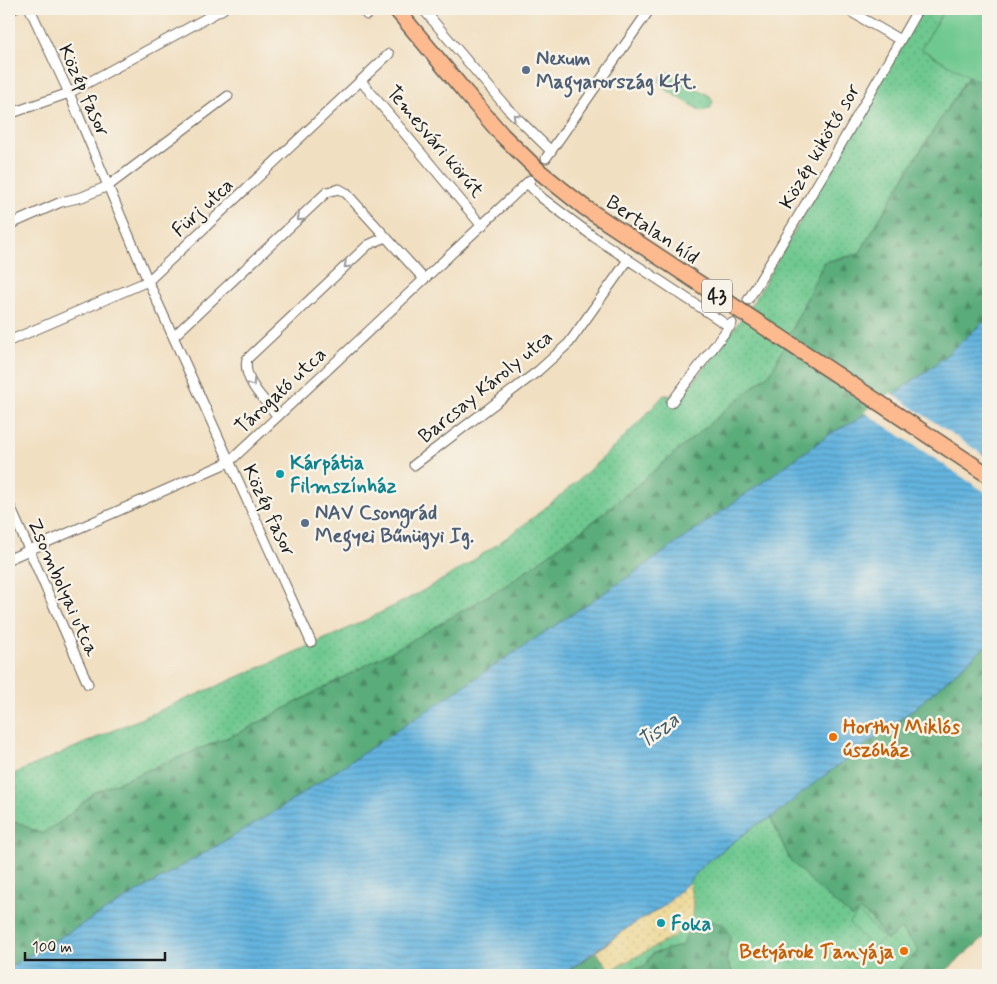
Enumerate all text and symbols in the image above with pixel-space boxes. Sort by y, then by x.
street label: Közép fasor [51,40,116,141]
place label: Nexum Magyarország Kft. [536,46,696,98]
marker: Nexum Magyarország Kft. [520,64,532,76]
street label: Közép kikötő sor [773,79,867,214]
street label: Temesvári körút [380,80,490,204]
one-way arrow [512,114,521,123]
street label: Fürj utca [166,173,240,244]
street label: Bertalan híd [600,189,704,271]
one-way arrow [297,212,306,221]
one-way arrow [343,259,352,268]
road number: 43 [702,280,732,312]
street label: Barcsay Károly utca [413,324,559,450]
street label: Tárogató utca [229,342,333,441]
one-way arrow [246,377,256,386]
place label: Kárpátia Filmszínház [290,450,397,500]
street label: Közép fasor [236,460,302,561]
marker: Kárpátia Filmszínház [274,468,286,480]
place label: NAV Csongrád Megyei Bűnügyi Ig. [315,500,474,552]
street label: Zsombolyai utca [20,514,105,662]
marker: NAV Csongrád Megyei Bűnügyi Ig. [299,517,311,529]
water label: Tisza [632,706,685,755]
place label: Horthy Miklós úszóház [843,714,960,764]
marker: Horthy Miklós úszóház [827,731,839,743]
place label: Foka [671,911,711,938]
marker: Foka [655,917,667,929]
scale bar [25,929,165,961]
text: 100 m [32,938,72,958]
place label: Betyárok Tanyája [739,939,894,966]
marker: Betyárok Tanyája [898,945,910,957]

